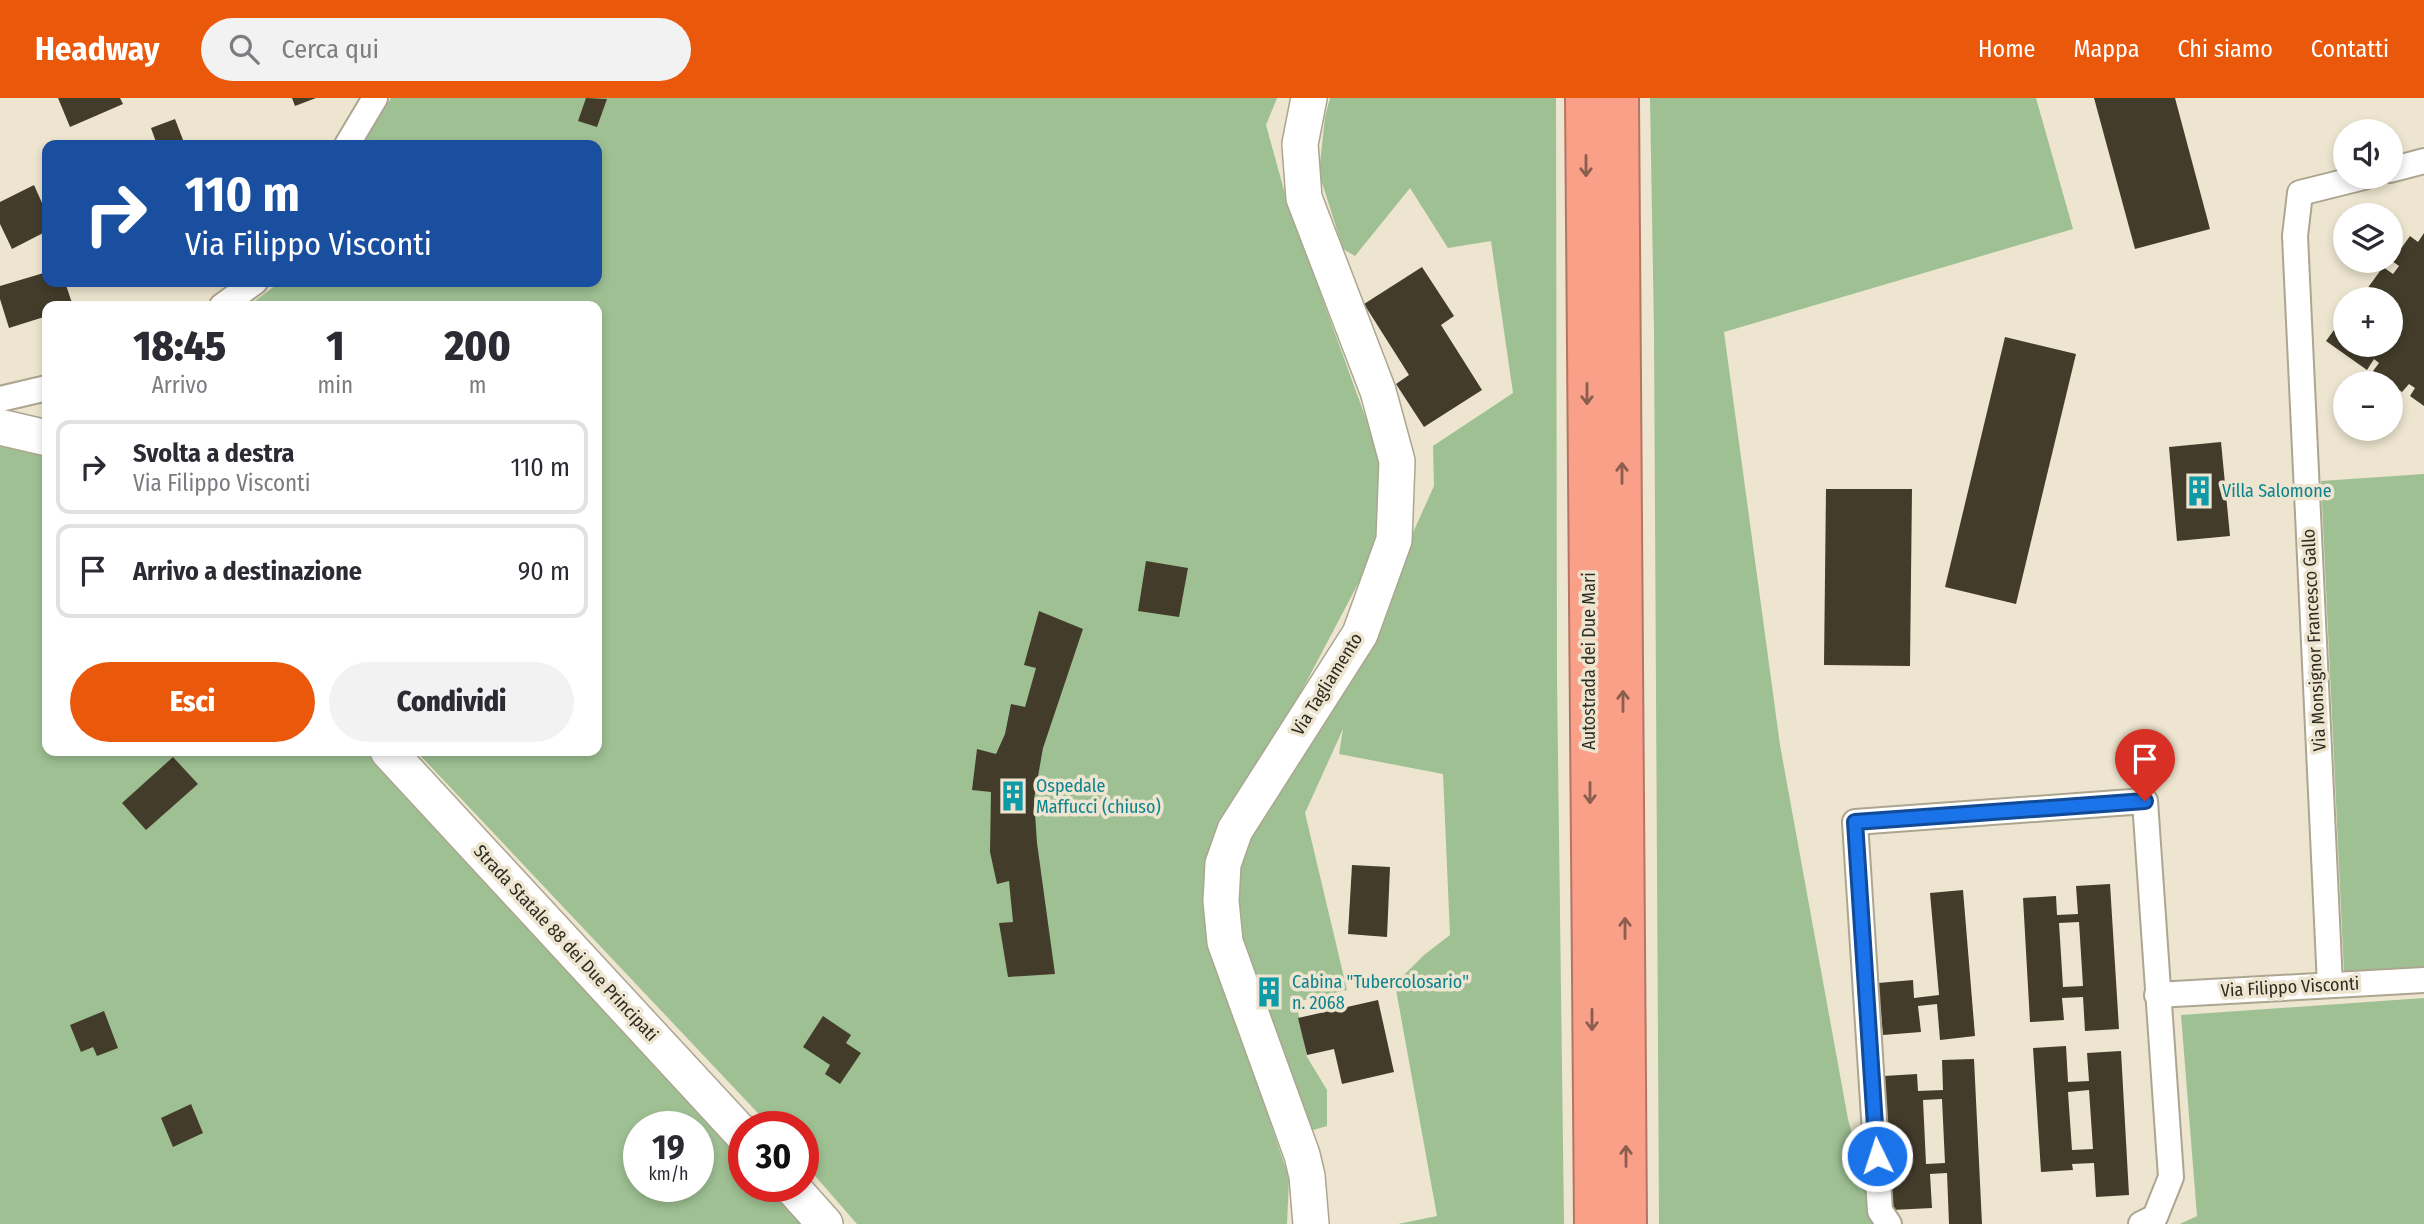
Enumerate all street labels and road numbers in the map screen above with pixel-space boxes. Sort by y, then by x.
street label: Via Monsignor Francesco Gallo [2297,528,2331,752]
street label: Autostrada dei Due Mari [1578,572,1600,750]
street label: Via Tagliamento [1287,629,1367,739]
street label: Strada Statale 88 dei Due Principati [469,840,663,1046]
street label: Via Filippo Visconti [2220,972,2360,1002]

